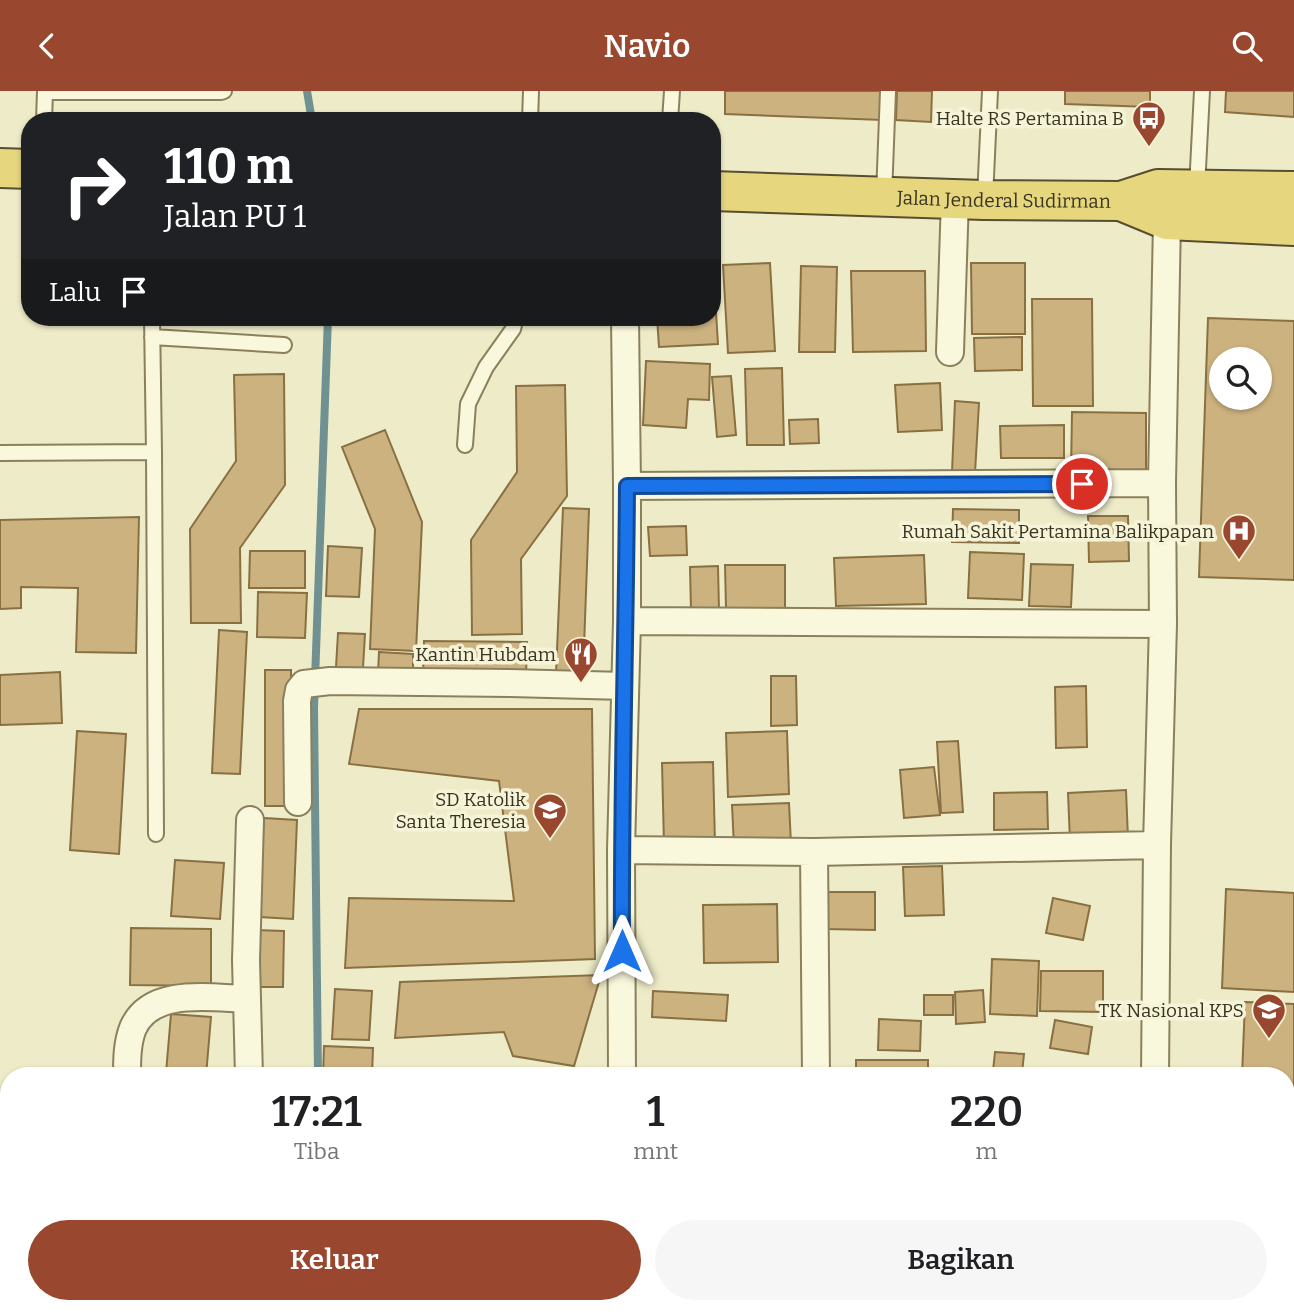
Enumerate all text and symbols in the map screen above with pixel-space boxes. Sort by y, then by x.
icon: back [28,27,66,65]
text: Navio [604,27,690,65]
icon: search [1228,27,1266,65]
bus stop icon: Halte RS Pertamina B [1130,99,1168,148]
place label: Halte RS Pertamina B [936,107,1124,130]
text: 110 m [164,137,293,196]
icon: right [49,140,140,231]
street label: Jalan Jenderal Sudirman [896,186,1111,213]
text: Jalan PU 1 [164,197,306,235]
icon: arrive [115,273,153,311]
text: Lalu [49,277,101,308]
map controls [1209,347,1272,410]
button: search [1209,347,1272,410]
pin [1052,454,1112,514]
icon: arrive [1063,465,1101,503]
hospital icon: Rumah Sakit Pertamina Balikpapan [1220,512,1258,561]
place label: Rumah Sakit Pertamina Balikpapan [902,520,1214,543]
restaurant icon: Kantin Hubdam [562,635,600,684]
place label: Kantin Hubdam [415,643,556,666]
place label: SD Katolik Santa Theresia [395,788,527,833]
school or university icon: SD Katolik Santa Theresia [531,791,569,840]
position arrow [585,914,659,988]
school or university icon: TK Nasional KPS [1250,991,1288,1040]
place label: TK Nasional KPS [1098,999,1244,1022]
text: 17:21 [272,1087,362,1137]
text: 1 [647,1087,665,1137]
text: 220 [950,1087,1023,1137]
text: Tiba [294,1137,340,1165]
text: mnt [633,1137,678,1165]
text: m [976,1137,998,1165]
button: Keluar [28,1220,641,1300]
button: Bagikan [655,1220,1267,1300]

